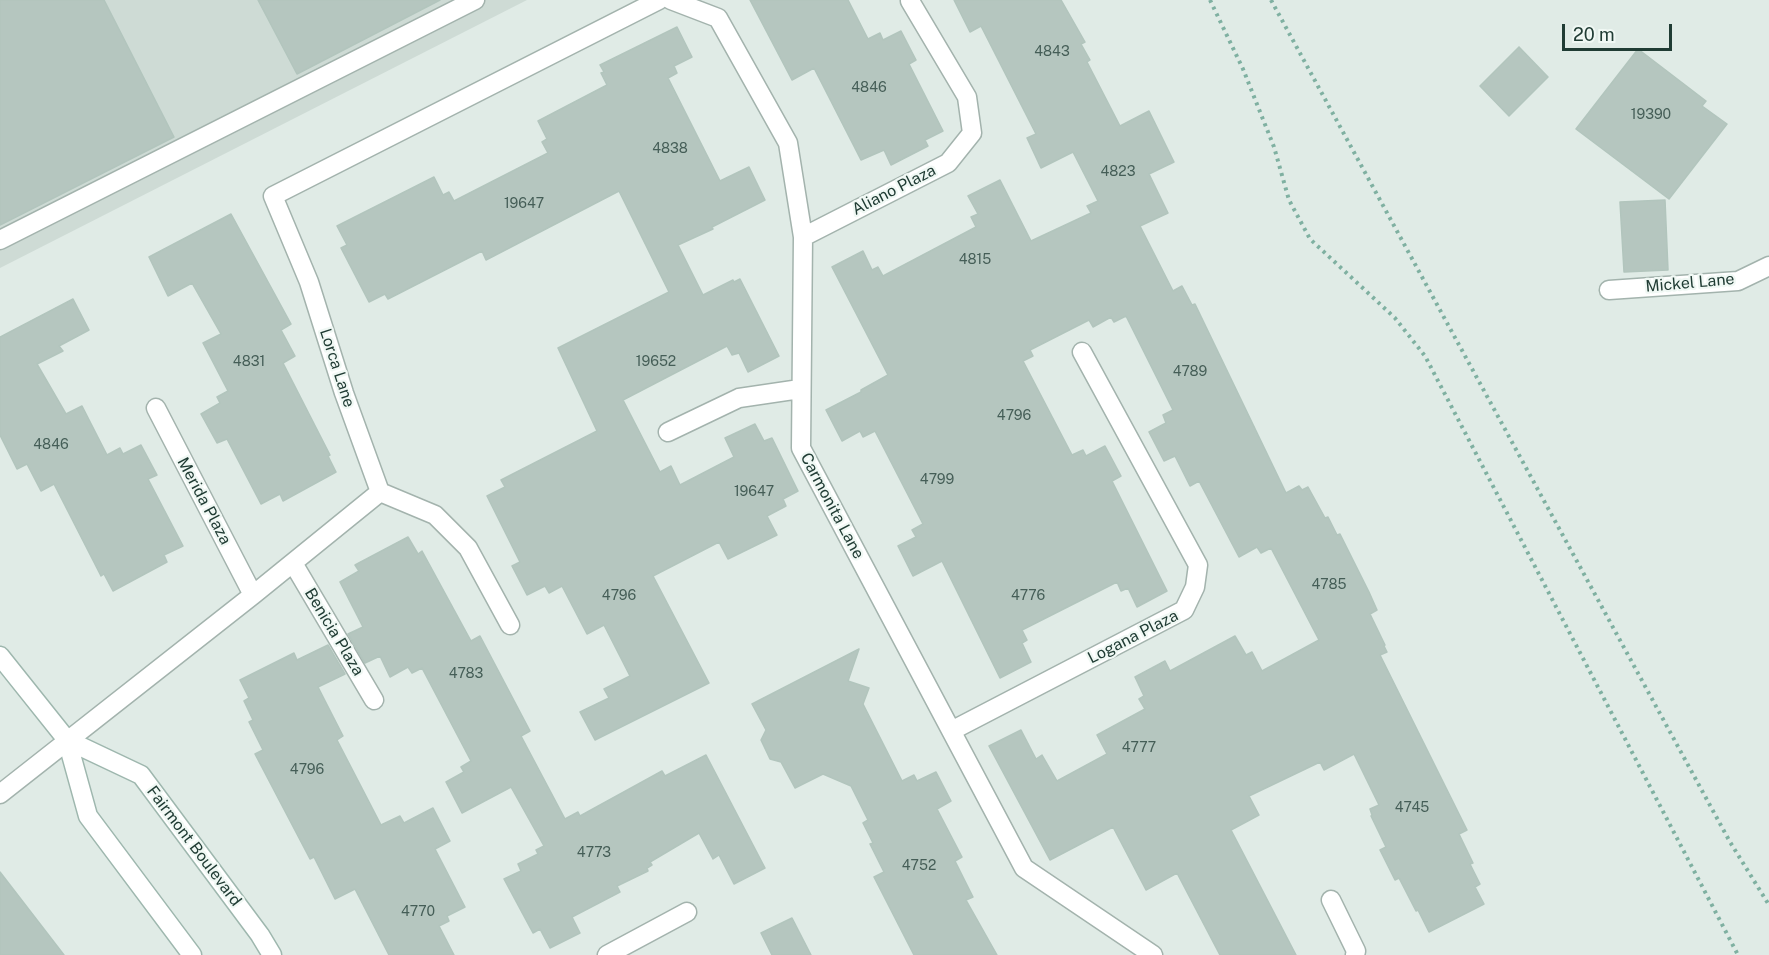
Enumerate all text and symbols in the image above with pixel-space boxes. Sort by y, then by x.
scale bar [1565,12,1674,50]
text: 20 m [1573,24,1615,45]
house number: 4843 [1034,44,1070,60]
house number: 4846 [851,80,887,96]
house number: 19390 [1631,107,1671,123]
house number: 4838 [652,141,688,157]
street label: Aliano Plaza [849,161,939,219]
house number: 4823 [1100,164,1136,180]
house number: 19647 [504,196,544,212]
house number: 4815 [959,252,991,268]
street label: Mickel Lane [1645,270,1735,296]
street label: Lorca Lane [315,326,359,410]
house number: 4831 [233,354,265,370]
house number: 19652 [636,354,676,370]
house number: 4789 [1173,364,1207,380]
house number: 4796 [997,408,1031,424]
house number: 4846 [33,437,69,453]
street label: Carmonita Lane [796,450,868,562]
street label: Merida Plaza [173,454,235,548]
house number: 4799 [920,472,954,488]
house number: 19647 [734,484,774,500]
house number: 4785 [1312,577,1346,593]
street label: Benicia Plaza [300,585,368,679]
house number: 4796 [602,588,636,604]
house number: 4776 [1011,588,1045,604]
street label: Logana Plaza [1085,606,1181,668]
house number: 4783 [449,666,483,682]
house number: 4777 [1122,740,1156,756]
house number: 4796 [290,762,324,778]
street label: Fairmont Boulevard [143,782,245,910]
house number: 4745 [1395,800,1429,816]
house number: 4773 [577,845,611,861]
house number: 4752 [902,858,936,874]
house number: 4770 [401,904,435,920]

